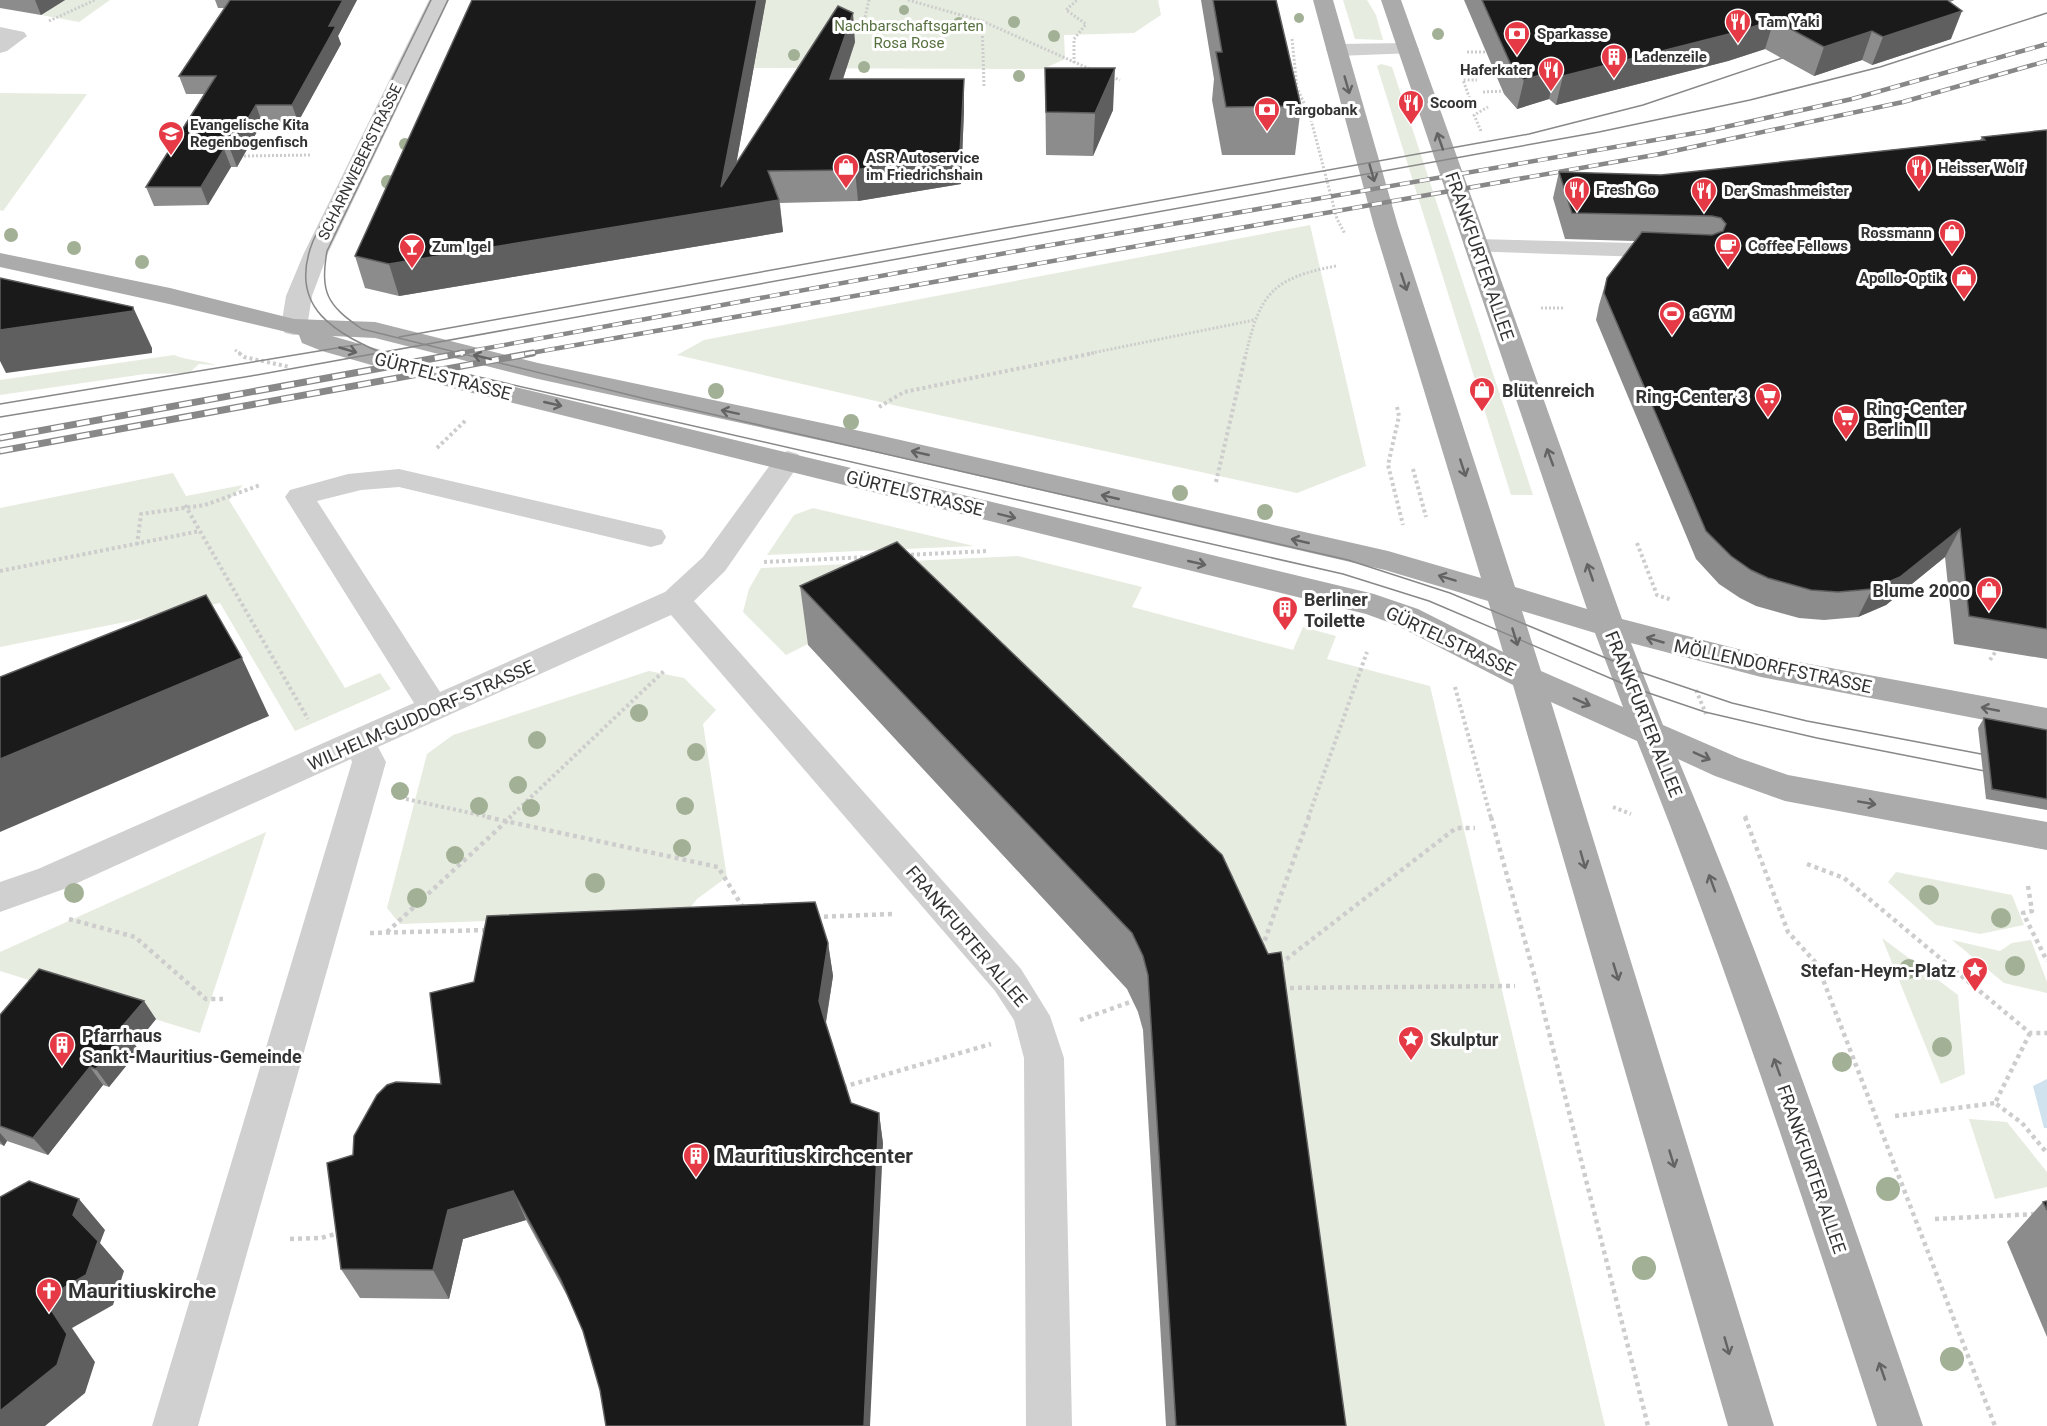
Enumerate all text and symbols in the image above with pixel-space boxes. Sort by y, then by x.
restaurant icon: Tam Yaki [1723,7,1753,45]
place label: Tam Yaki [1758,13,1820,31]
park label: Nachbarschaftsgarten Rosa Rose [834,17,984,52]
bank icon: Sparkasse [1502,19,1532,57]
place label: Sparkasse [1537,25,1608,43]
building icon: Ladenzeile [1599,42,1629,80]
place label: Ladenzeile [1634,48,1707,66]
restaurant icon: Haferkater [1536,55,1566,93]
place label: Haferkater [1460,61,1532,79]
one-way arrow [1341,75,1353,94]
street label: SCHARNWEBERSTRASSE [314,81,406,243]
restaurant icon: Scoom [1396,88,1426,126]
place label: Scoom [1430,94,1477,112]
bank icon: Targobank [1252,95,1282,133]
place label: Targobank [1286,101,1358,119]
place label: Evangelische Kita Regenbogenfisch [190,116,309,151]
school or university icon: Evangelische Kita Regenbogenfisch [156,119,186,157]
one-way arrow [1433,132,1444,151]
place label: ASR Autoservice im Friedrichshain [866,149,983,184]
shop icon: ASR Autoservice im Friedrichshain [831,152,861,190]
restaurant icon: Heisser Wolf [1904,153,1934,191]
place label: Heisser Wolf [1938,159,2025,177]
one-way arrow [1366,163,1378,182]
street label: FRANKFURTER ALLEE [1441,169,1519,343]
restaurant icon: Fresh Go [1562,175,1592,213]
restaurant icon: Der Smashmeister [1689,176,1719,214]
place label: Fresh Go [1596,181,1656,199]
place label: Der Smashmeister [1724,182,1849,200]
shop icon: Rossmann [1937,218,1967,256]
place label: Rossmann [1861,224,1932,242]
cafe icon: Coffee Fellows [1713,231,1743,269]
bar icon: Zum Igel [397,232,427,270]
place label: Coffee Fellows [1748,237,1848,255]
place label: Zum Igel [432,238,491,256]
shop icon: Apollo-Optik [1949,263,1979,301]
place label: Apollo-Optik [1859,269,1945,287]
one-way arrow [1400,272,1411,291]
sports icon: aGYM [1657,299,1687,337]
place label: aGYM [1692,305,1733,323]
one-way arrow [338,345,357,356]
street label: GÜRTELSTRASSE [372,348,514,404]
one-way arrow [472,350,491,362]
shop icon: Blütenreich [1467,375,1497,413]
place label: Blütenreich [1502,380,1595,401]
supermarket icon: Ring-Center 3 [1753,381,1783,419]
place label: Ring-Center 3 [1635,386,1748,407]
place label: Ring-Center Berlin II [1866,398,1964,440]
one-way arrow [543,399,562,411]
supermarket icon: Ring-Center Berlin II [1831,403,1861,441]
one-way arrow [721,405,740,417]
one-way arrow [911,447,930,459]
one-way arrow [1544,448,1555,467]
one-way arrow [1458,458,1469,477]
street label: GÜRTELSTRASSE [844,466,986,520]
one-way arrow [1101,491,1121,502]
one-way arrow [997,511,1016,523]
one-way arrow [1291,534,1310,546]
one-way arrow [1187,557,1206,569]
one-way arrow [1583,563,1594,582]
one-way arrow [1438,572,1457,583]
shop icon: Blume 2000 [1974,575,2004,613]
place label: Blume 2000 [1873,580,1970,601]
place label: Berliner Toilette [1304,589,1368,631]
building icon: Berliner Toilette [1270,594,1300,632]
street label: GÜRTELSTRASSE [1383,602,1519,680]
one-way arrow [1510,627,1521,646]
street label: FRANKFURTER ALLEE [1601,628,1687,800]
one-way arrow [1646,634,1665,645]
street label: MÖLLENDORFFSTRASSE [1672,635,1874,697]
street label: WILHELM-GUDDORF-STRASSE [304,655,538,775]
one-way arrow [1572,696,1590,708]
one-way arrow [1980,704,2000,715]
one-way arrow [1693,751,1711,762]
one-way arrow [1857,798,1877,809]
one-way arrow [1578,850,1589,869]
street label: FRANKFURTER ALLEE [902,861,1032,1011]
one-way arrow [1705,874,1716,893]
place icon: Stefan-Heym-Platz [1960,955,1990,993]
place label: Stefan-Heym-Platz [1801,960,1956,981]
one-way arrow [1611,962,1622,981]
place icon: Skulptur [1396,1024,1426,1062]
place label: Pfarrhaus Sankt-Mauritius-Gemeinde [82,1025,302,1067]
place label: Skulptur [1430,1029,1499,1050]
building icon: Pfarrhaus Sankt-Mauritius-Gemeinde [47,1030,77,1068]
one-way arrow [1770,1058,1781,1077]
street label: FRANKFURTER ALLEE [1773,1082,1851,1256]
building icon: Mauritiuskirchcenter [681,1141,711,1179]
place label: Mauritiuskirchcenter [716,1144,913,1168]
one-way arrow [1667,1149,1678,1168]
church icon: Mauritiuskirche [34,1276,64,1314]
place label: Mauritiuskirche [68,1279,216,1303]
one-way arrow [1722,1336,1733,1355]
one-way arrow [1875,1362,1886,1381]

